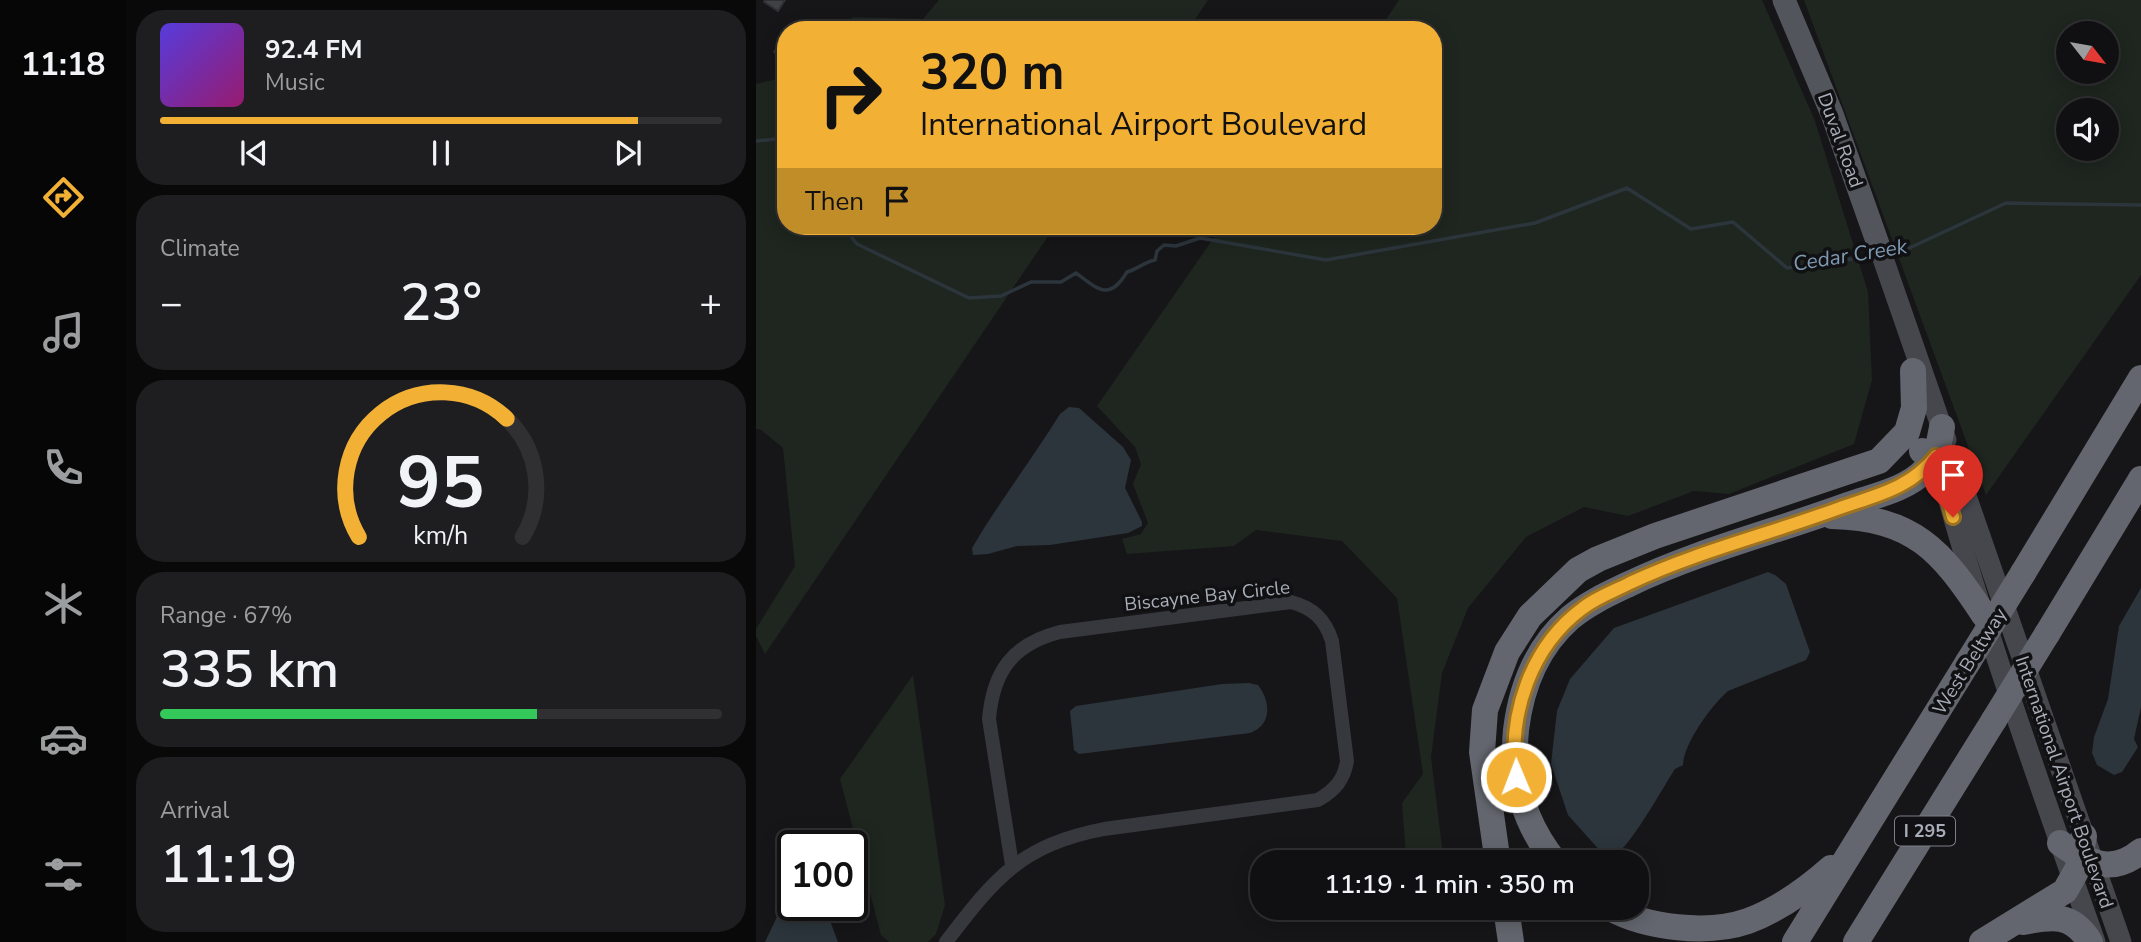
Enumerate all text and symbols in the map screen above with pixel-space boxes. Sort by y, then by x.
north arrow [2056,21,2119,84]
map controls [2056,21,2119,161]
text: 92.4 FM [265,32,362,67]
text: 320 m [920,39,1064,106]
text: 11:18 [21,43,105,86]
icon: right [805,49,896,140]
text: Music [265,67,325,98]
street label: Duval Road [1811,89,1869,191]
button: sound [2056,98,2119,161]
text: International Airport Boulevard [920,103,1367,146]
icon: previous [235,134,273,172]
icon: pause [422,134,460,172]
icon: next [609,134,647,172]
icon: directions [39,173,88,222]
icon: arrive [878,182,916,220]
text: Then [805,184,864,219]
water label: Cedar Creek [1791,232,1910,278]
text: Climate [160,233,240,264]
text: 23° [400,267,482,338]
text: − [160,278,183,329]
text: + [699,278,722,329]
icon: music [39,308,88,357]
text: 95 [397,433,485,533]
icon: phone [39,443,88,492]
pin [1923,445,1983,517]
icon: arrive [1934,456,1972,494]
text: km/h [413,519,469,553]
street label: Biscayne Bay Circle [1123,574,1291,618]
icon: climate [39,579,88,628]
text: Range · 67% [160,600,292,631]
street label: West Beltway [1927,603,2013,720]
text: 335 km [160,634,339,705]
street label: International Airport Boulevard [2009,653,2120,912]
icon: car [39,714,88,763]
position arrow [1479,740,1553,814]
text: Arrival [160,795,229,826]
road number: I 295 [1895,816,1955,846]
text: 11:19 [160,829,297,900]
speed limit sign: 100 [777,830,868,921]
icon: filters [39,850,88,899]
text: 11:19 · 1 min · 350 m [1324,867,1575,902]

